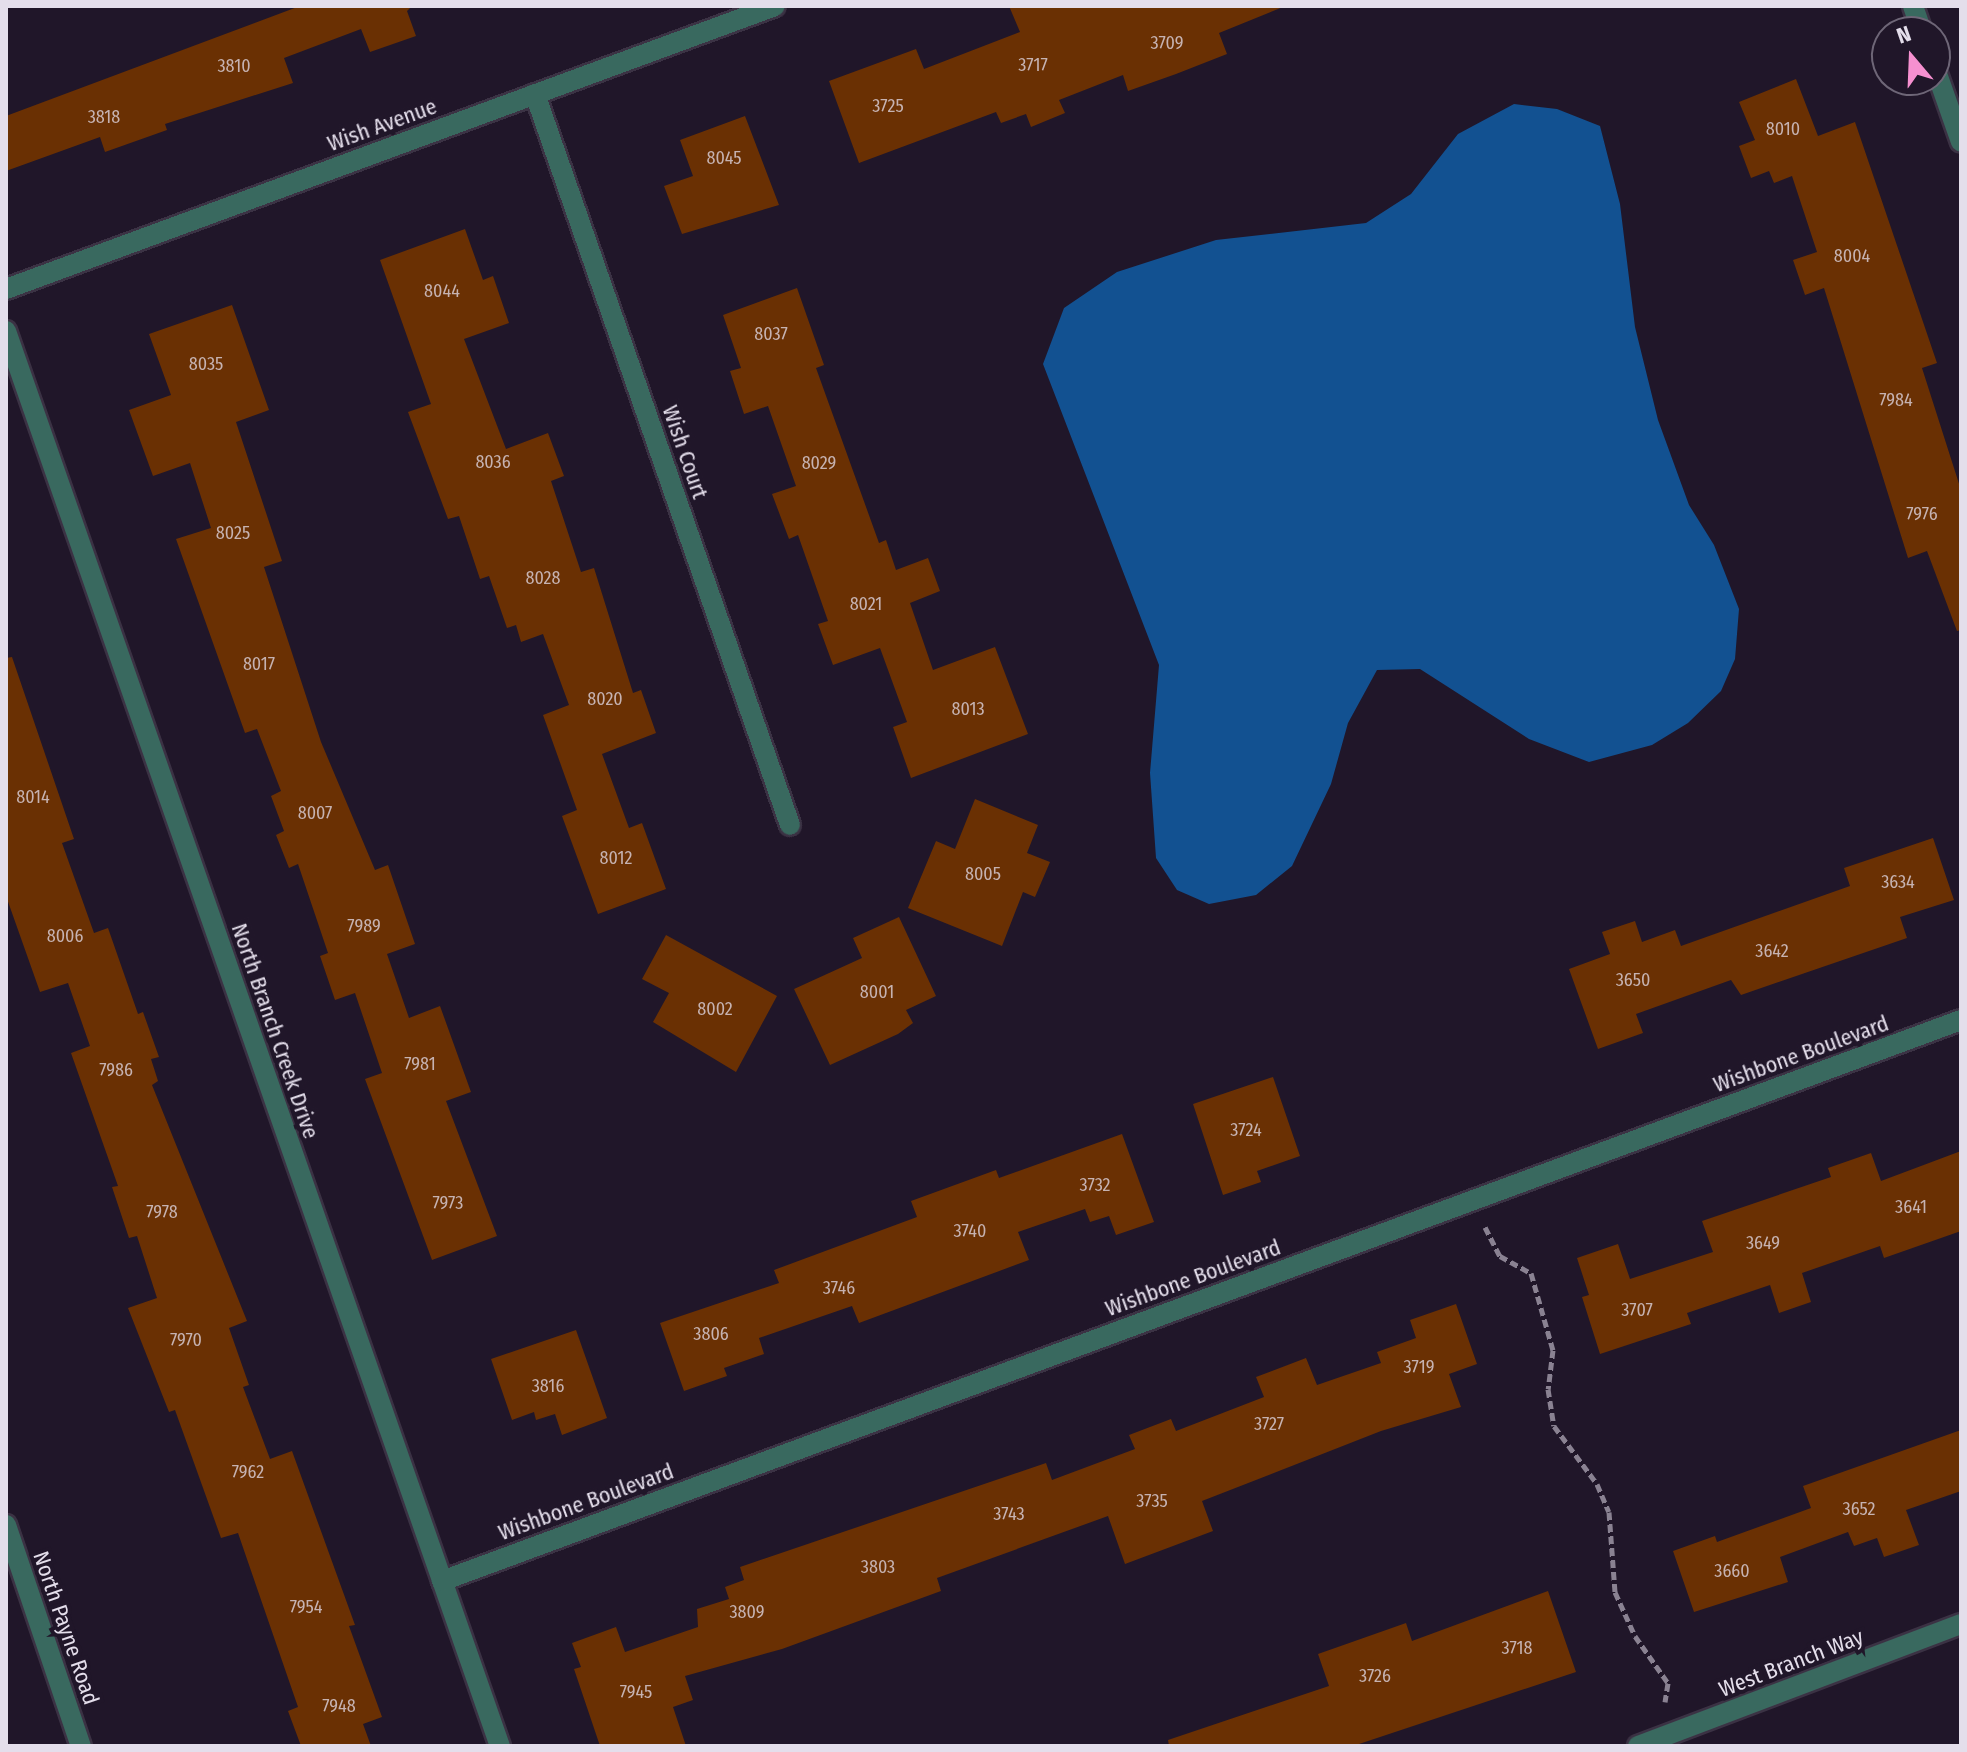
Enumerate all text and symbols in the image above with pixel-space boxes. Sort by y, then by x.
north arrow [1871,16,1951,96]
text: N [1893,20,1914,50]
house number: 3709 [1150,32,1184,54]
house number: 3717 [1018,54,1048,76]
house number: 3810 [217,55,251,77]
street label: Wish Avenue [324,93,440,157]
house number: 3725 [872,95,904,117]
house number: 3818 [88,106,120,128]
house number: 8010 [1766,118,1800,140]
house number: 8045 [706,147,742,169]
house number: 8004 [1834,245,1870,267]
house number: 8044 [424,280,460,302]
house number: 8037 [754,323,788,345]
house number: 8035 [189,353,223,375]
house number: 7984 [1879,389,1913,411]
street label: Wish Court [657,402,713,502]
house number: 8036 [475,451,511,473]
house number: 8029 [802,452,836,474]
house number: 7976 [1906,503,1938,525]
house number: 8025 [216,522,250,544]
house number: 8028 [525,567,561,589]
house number: 8021 [850,593,882,615]
house number: 8017 [243,653,275,675]
house number: 8020 [587,688,623,710]
house number: 8013 [951,698,985,720]
house number: 8014 [16,786,50,808]
house number: 8007 [298,802,332,824]
house number: 8012 [600,847,632,869]
house number: 8005 [965,863,1001,885]
house number: 3634 [1881,871,1915,893]
house number: 7989 [347,915,381,937]
street label: North Branch Creek Drive [226,920,324,1142]
house number: 8006 [47,925,83,947]
house number: 3642 [1755,940,1789,962]
house number: 3650 [1616,969,1650,991]
house number: 8001 [860,981,894,1003]
house number: 8002 [697,998,733,1020]
street label: Wishbone Boulevard [1710,1010,1892,1098]
house number: 7981 [404,1053,436,1075]
house number: 7986 [99,1059,133,1081]
house number: 3724 [1230,1119,1262,1141]
house number: 3732 [1079,1174,1111,1196]
house number: 7973 [433,1192,463,1214]
house number: 3641 [1895,1196,1927,1218]
house number: 7978 [146,1201,178,1223]
house number: 3740 [954,1220,986,1242]
house number: 3649 [1746,1232,1780,1254]
street label: Wishbone Boulevard [1102,1234,1284,1322]
house number: 3746 [823,1277,855,1299]
house number: 3707 [1621,1299,1653,1321]
house number: 3806 [693,1323,729,1345]
house number: 7970 [170,1329,202,1351]
house number: 3719 [1404,1356,1434,1378]
house number: 3816 [532,1375,564,1397]
house number: 3727 [1254,1413,1284,1435]
street label: Wishbone Boulevard [495,1458,677,1546]
house number: 7962 [232,1461,264,1483]
house number: 3735 [1136,1490,1168,1512]
house number: 3652 [1843,1498,1875,1520]
house number: 3743 [993,1503,1025,1525]
street label: North Payne Road [27,1548,105,1708]
house number: 3803 [861,1556,895,1578]
house number: 3660 [1714,1560,1750,1582]
house number: 7954 [290,1596,322,1618]
house number: 3809 [729,1601,765,1623]
street label: West Branch Way [1715,1623,1867,1703]
house number: 3718 [1501,1637,1533,1659]
house number: 3726 [1359,1665,1391,1687]
house number: 7945 [620,1681,652,1703]
house number: 7948 [322,1695,356,1717]

